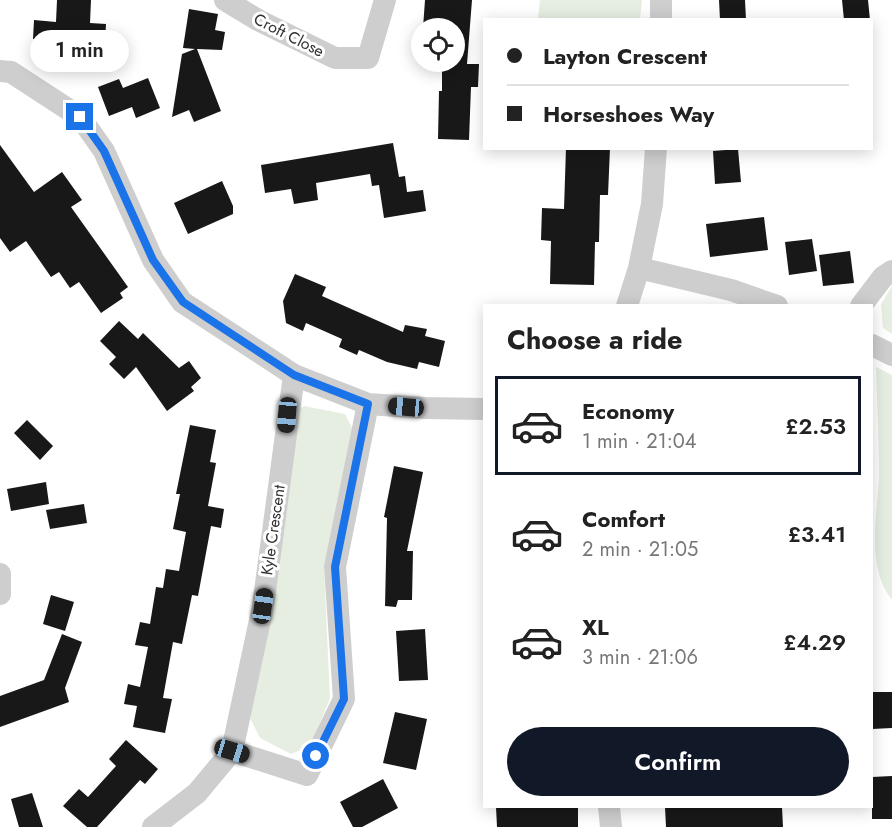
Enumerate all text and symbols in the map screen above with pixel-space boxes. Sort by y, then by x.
street label: Croft Close [250,7,328,63]
map controls [411,18,465,72]
button: locate [411,18,465,72]
callout: 1 min [31,30,130,72]
text: 1 min [55,36,104,65]
text: Layton Crescent [543,40,707,72]
text: Horseshoes Way [543,98,714,130]
route end [66,103,93,130]
text: Choose a ride [507,320,682,359]
text: Economy [582,395,674,427]
car [276,396,298,434]
car [387,396,425,418]
icon: car [510,399,564,453]
text: £2.53 [785,410,846,442]
text: 1 min · 21:04 [582,427,696,456]
street label: Kyle Crescent [255,483,291,577]
text: Comfort [582,503,665,535]
icon: car [510,507,564,561]
text: £3.41 [788,518,846,550]
text: 2 min · 21:05 [582,535,698,564]
car [252,587,274,625]
text: XL [582,611,609,643]
icon: car [510,615,564,669]
text: £4.29 [783,626,846,658]
text: 3 min · 21:06 [582,643,698,672]
button: Confirm [507,727,849,796]
car [212,737,252,765]
route start [302,742,329,769]

